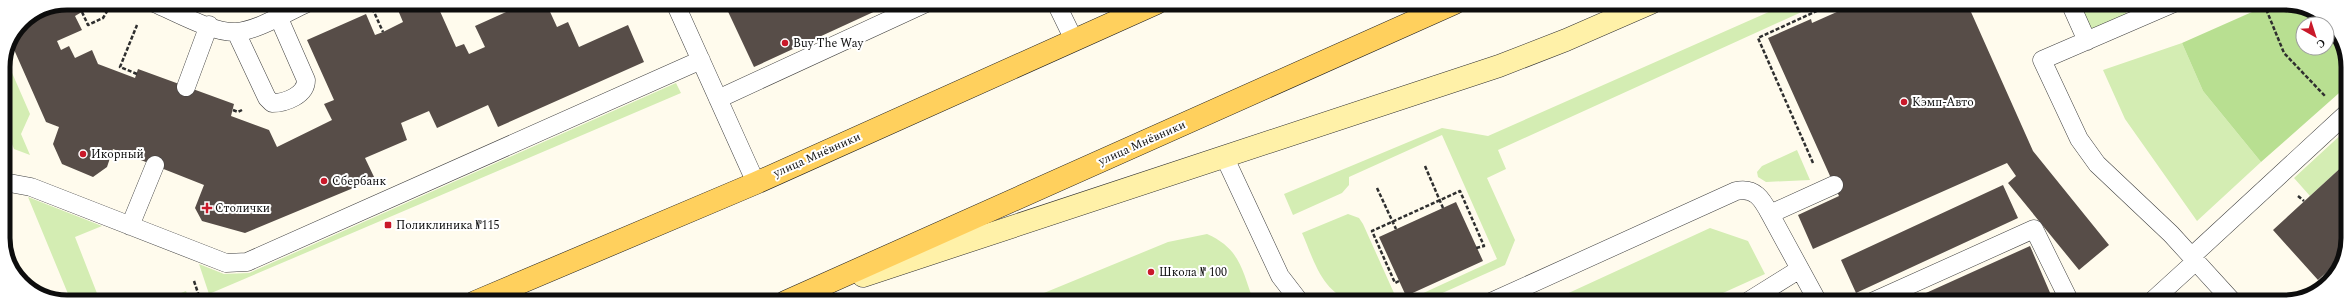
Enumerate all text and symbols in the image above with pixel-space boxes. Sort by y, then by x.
north arrow [2295,16,2335,56]
place label: Buy The Way [793,34,865,53]
text: С [2312,34,2329,53]
marker: Buy The Way [780,38,790,48]
place label: Кэмп-Авто [1912,93,1974,112]
marker: Кэмп-Авто [1899,97,1909,107]
street label: улица Мнёвники [1094,115,1189,171]
street label: улица Мнёвники [769,127,864,183]
place label: Икорный [91,145,144,164]
marker: Икорный [78,149,88,159]
place label: Сбербанк [332,172,386,191]
marker: Сбербанк [319,176,329,186]
place label: Столички [215,199,270,218]
marker: Столички [202,203,212,213]
place label: Поликлиника №115 [396,216,500,235]
marker: Поликлиника №115 [383,220,393,230]
place label: Школа № 100 [1159,263,1227,282]
marker: Школа № 100 [1146,267,1156,277]

